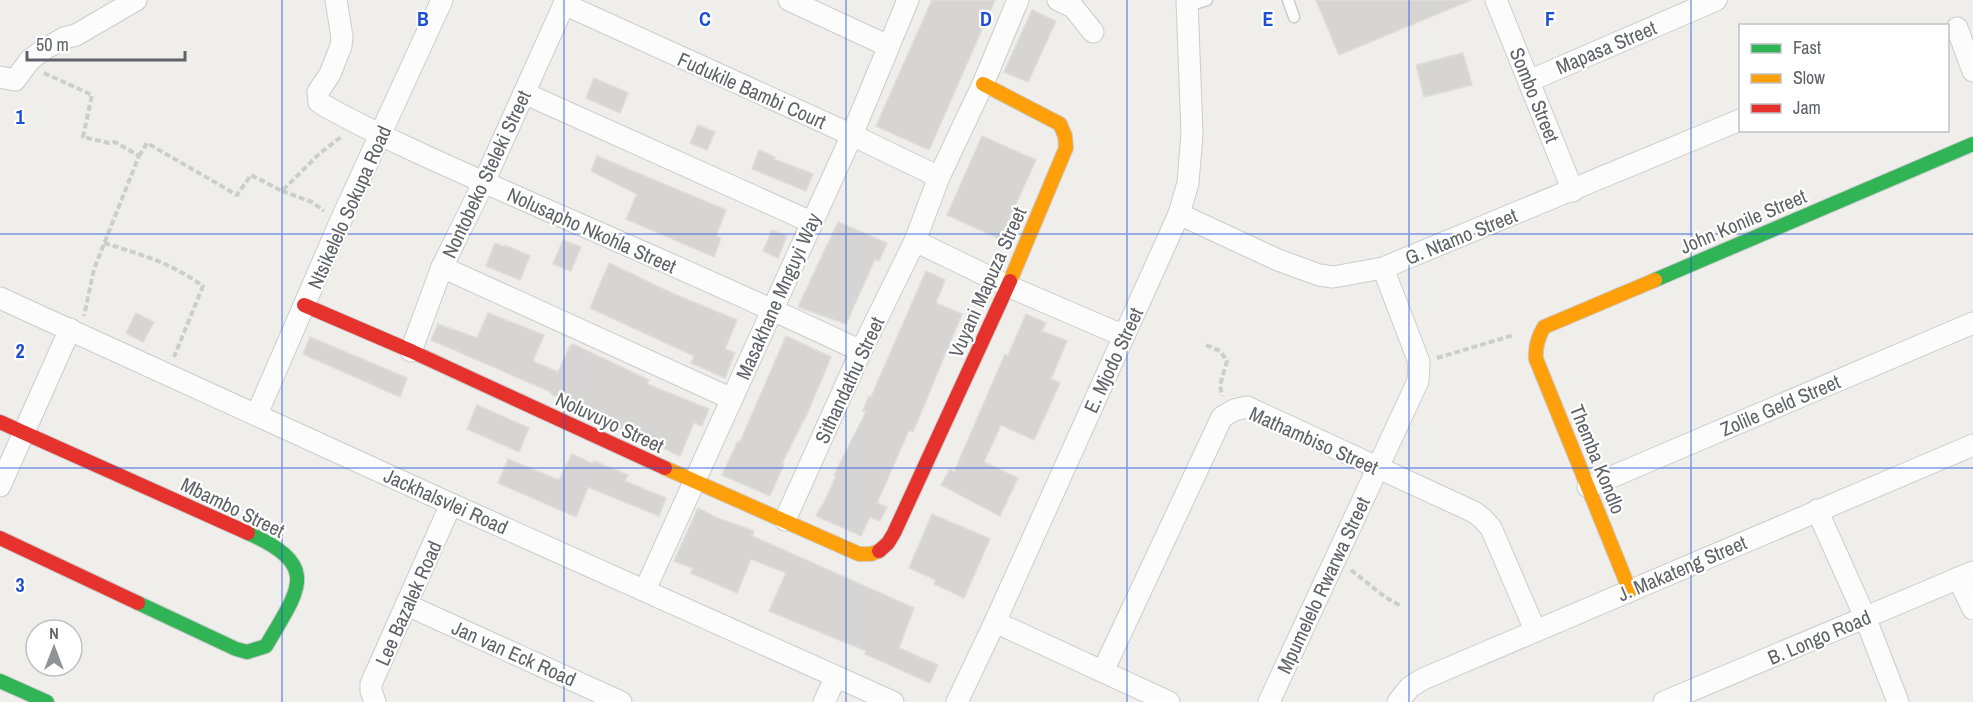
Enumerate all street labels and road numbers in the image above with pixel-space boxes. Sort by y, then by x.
street label: Mapasa Street [1552,14,1661,80]
street label: Sombo Street [1504,43,1566,147]
street label: Fudukile Bambi Court [674,45,831,135]
street label: Nontobeko Steleki Street [435,85,537,262]
street label: Ntsikelelo Sokupa Road [301,121,397,293]
street label: Nolusapho Nkohla Street [503,181,681,280]
street label: John Konile Street [1676,182,1811,260]
street label: G. Ntamo Street [1401,201,1521,271]
street label: Vuyani Mapuza Street [942,202,1032,361]
street label: Masakhane Mnguyi Way [729,208,827,384]
street label: E. Mjodo Street [1077,303,1149,417]
street label: Sithandathu Street [808,312,890,448]
street label: Zolile Geld Street [1716,367,1844,442]
street label: Noluvuyo Street [551,385,669,459]
street label: Mathambiso Street [1245,399,1383,481]
street label: Themba Kondlo [1564,400,1632,518]
street label: Jackhalsvlei Road [380,462,512,540]
street label: Mbambo Street [177,470,290,544]
street label: Mpumelelo Rwarwa Street [1270,492,1376,678]
street label: J. Makateng Street [1613,529,1751,607]
street label: Lee Bazalek Road [368,536,448,670]
street label: B. Longo Road [1763,603,1875,671]
street label: Jan van Eck Road [448,614,580,692]

